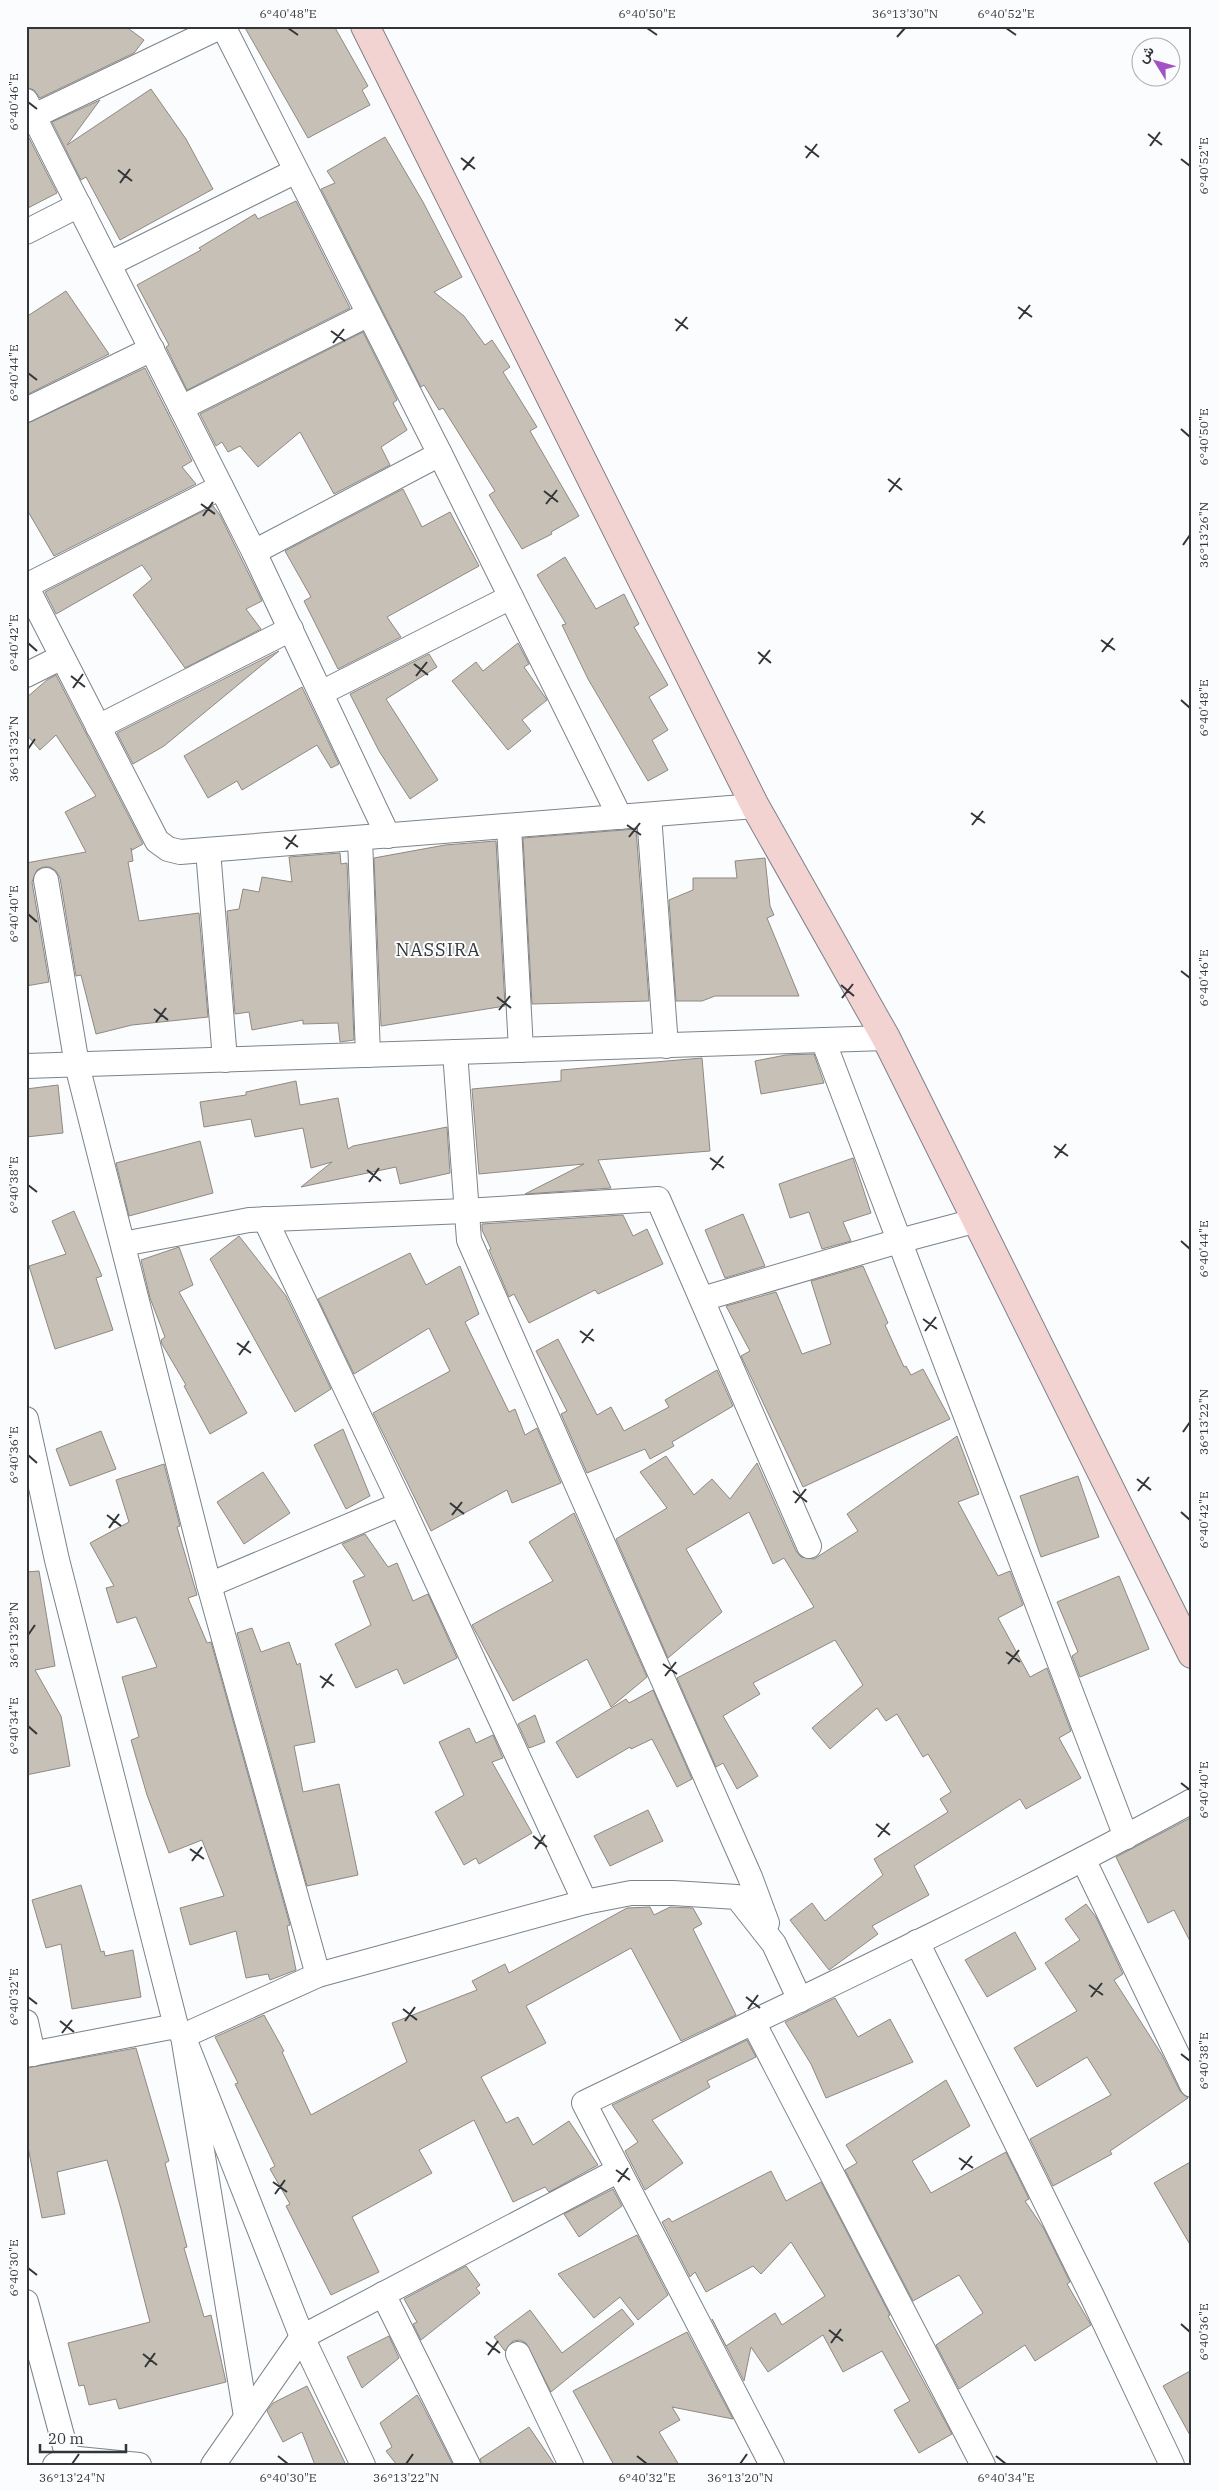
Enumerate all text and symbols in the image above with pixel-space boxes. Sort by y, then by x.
text: 6°40'48"E [259,6,317,21]
text: 6°40'50"E [618,6,676,21]
text: 36°13'30"N [872,6,938,21]
text: 6°40'52"E [977,6,1035,21]
north arrow [1130,38,1180,88]
text: ش [1133,42,1158,66]
text: 6°40'46"E [6,73,21,131]
text: 6°40'52"E [1196,137,1211,195]
text: 6°40'44"E [6,344,21,402]
text: 6°40'50"E [1196,408,1211,466]
text: 36°13'26"N [1196,502,1211,568]
text: 6°40'42"E [6,614,21,672]
text: 6°40'48"E [1196,679,1211,737]
text: 36°13'32"N [6,716,21,782]
text: 6°40'40"E [6,885,21,943]
district label: NASSIRA [395,938,481,961]
text: 6°40'46"E [1196,949,1211,1007]
text: 6°40'38"E [6,1156,21,1214]
text: 6°40'44"E [1196,1220,1211,1278]
text: 36°13'22"N [1196,1389,1211,1455]
text: 6°40'36"E [6,1426,21,1484]
text: 6°40'42"E [1196,1491,1211,1549]
text: 36°13'28"N [6,1602,21,1668]
text: 6°40'34"E [6,1697,21,1755]
text: 6°40'40"E [1196,1761,1211,1819]
text: 6°40'32"E [6,1968,21,2026]
text: 6°40'38"E [1196,2032,1211,2090]
text: 6°40'30"E [6,2239,21,2297]
text: 6°40'36"E [1196,2303,1211,2361]
scale bar [40,2421,126,2453]
text: 20 m [48,2429,84,2448]
text: 36°13'24"N [39,2470,105,2485]
text: 6°40'30"E [259,2470,317,2485]
text: 36°13'22"N [373,2470,439,2485]
text: 6°40'32"E [618,2470,676,2485]
text: 36°13'20"N [707,2470,773,2485]
text: 6°40'34"E [977,2470,1035,2485]

